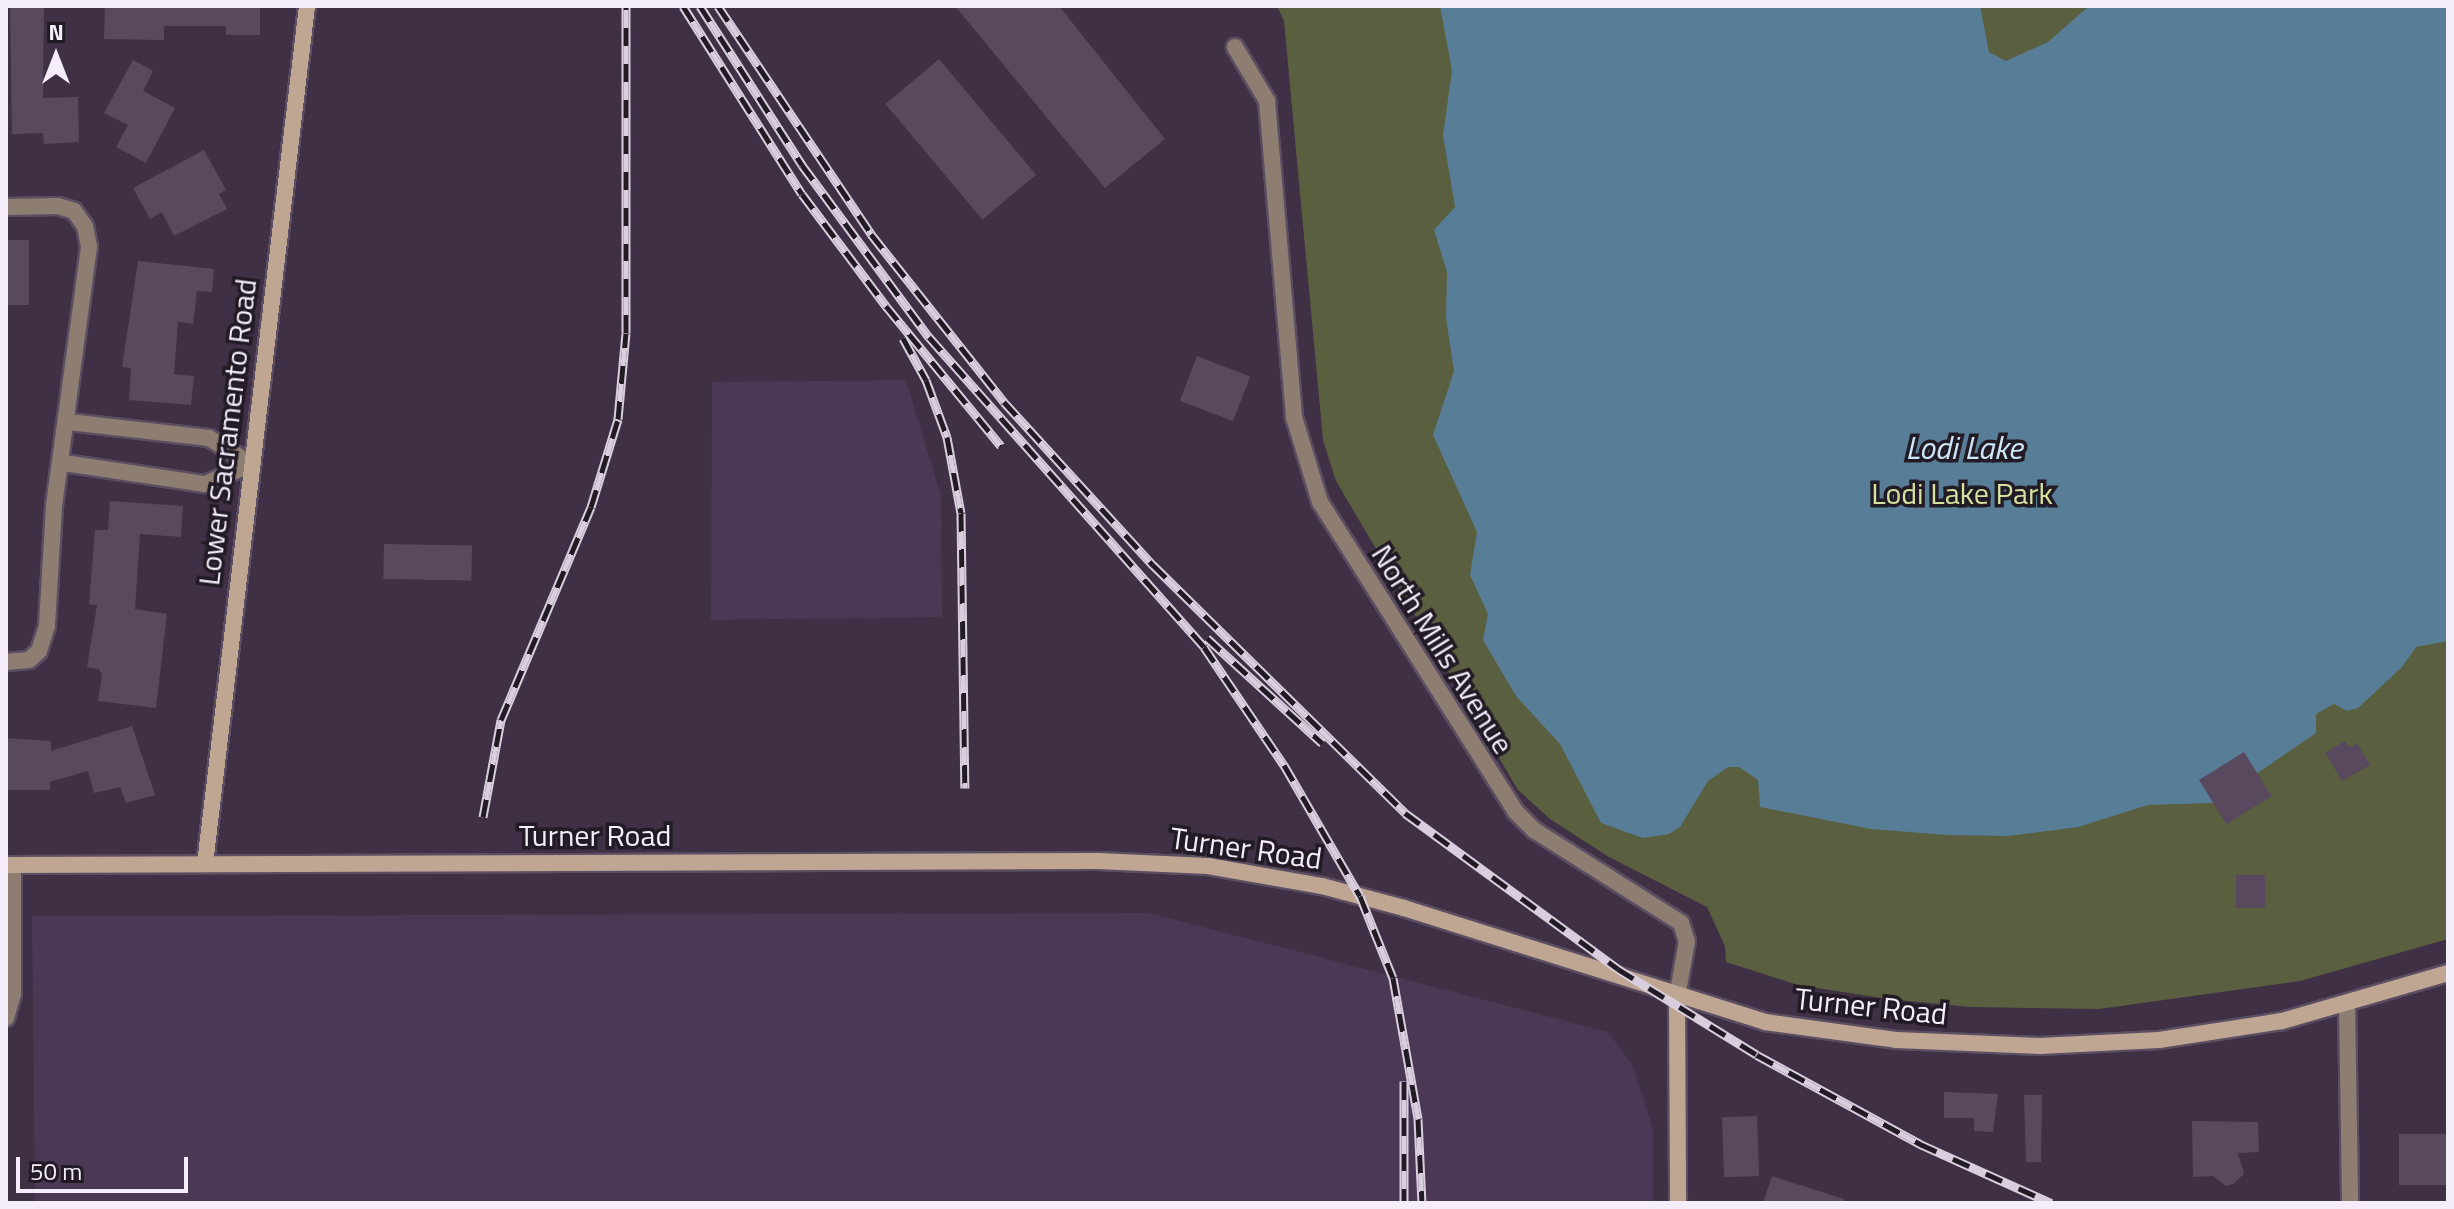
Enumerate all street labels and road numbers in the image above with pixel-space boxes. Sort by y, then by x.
street label: Lower Sacramento Road [190,277,264,587]
street label: North Mills Avenue [1364,538,1522,760]
street label: Turner Road [519,817,671,853]
street label: Turner Road [1168,820,1324,876]
street label: Turner Road [1793,980,1949,1032]

